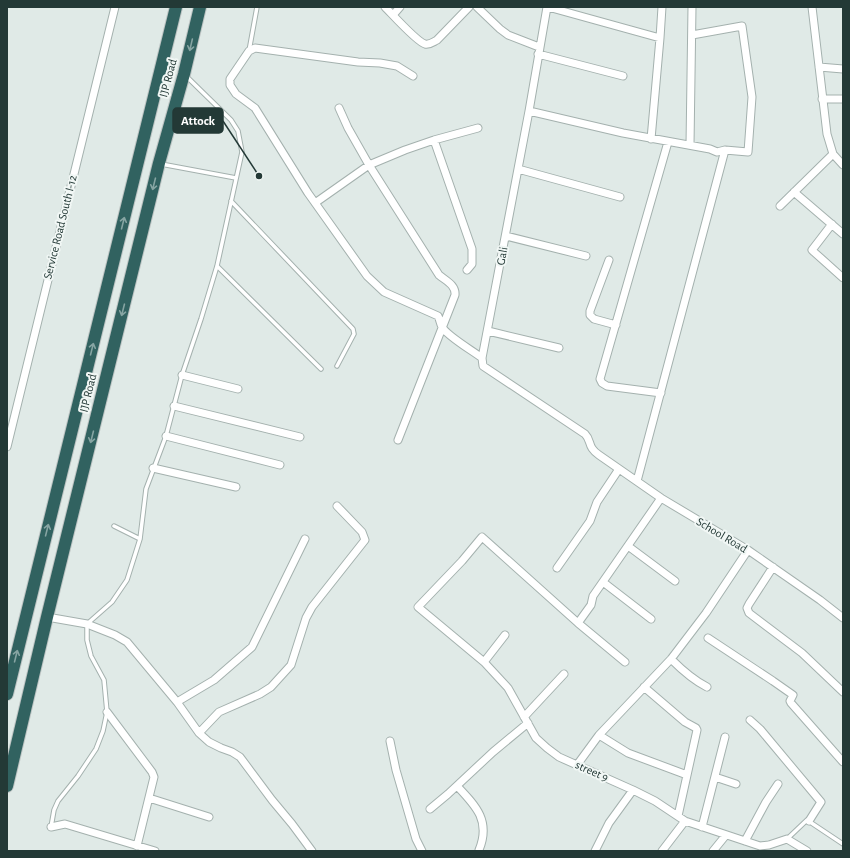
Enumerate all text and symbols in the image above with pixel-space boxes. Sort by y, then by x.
one-way arrow [186,38,194,51]
street label: IJP Road [157,58,179,98]
callout: Attock [173,108,223,133]
text: Attock [181,115,216,128]
street label: Service Road South I-12 [41,173,79,280]
one-way arrow [150,177,157,190]
one-way arrow [120,217,127,230]
street label: Gali [494,246,510,266]
one-way arrow [118,304,126,317]
one-way arrow [89,343,96,356]
street label: IJP Road [77,373,99,413]
one-way arrow [87,430,95,443]
street label: School Road [695,515,749,555]
one-way arrow [44,524,52,537]
one-way arrow [13,650,21,663]
street label: street 9 [574,758,611,784]

